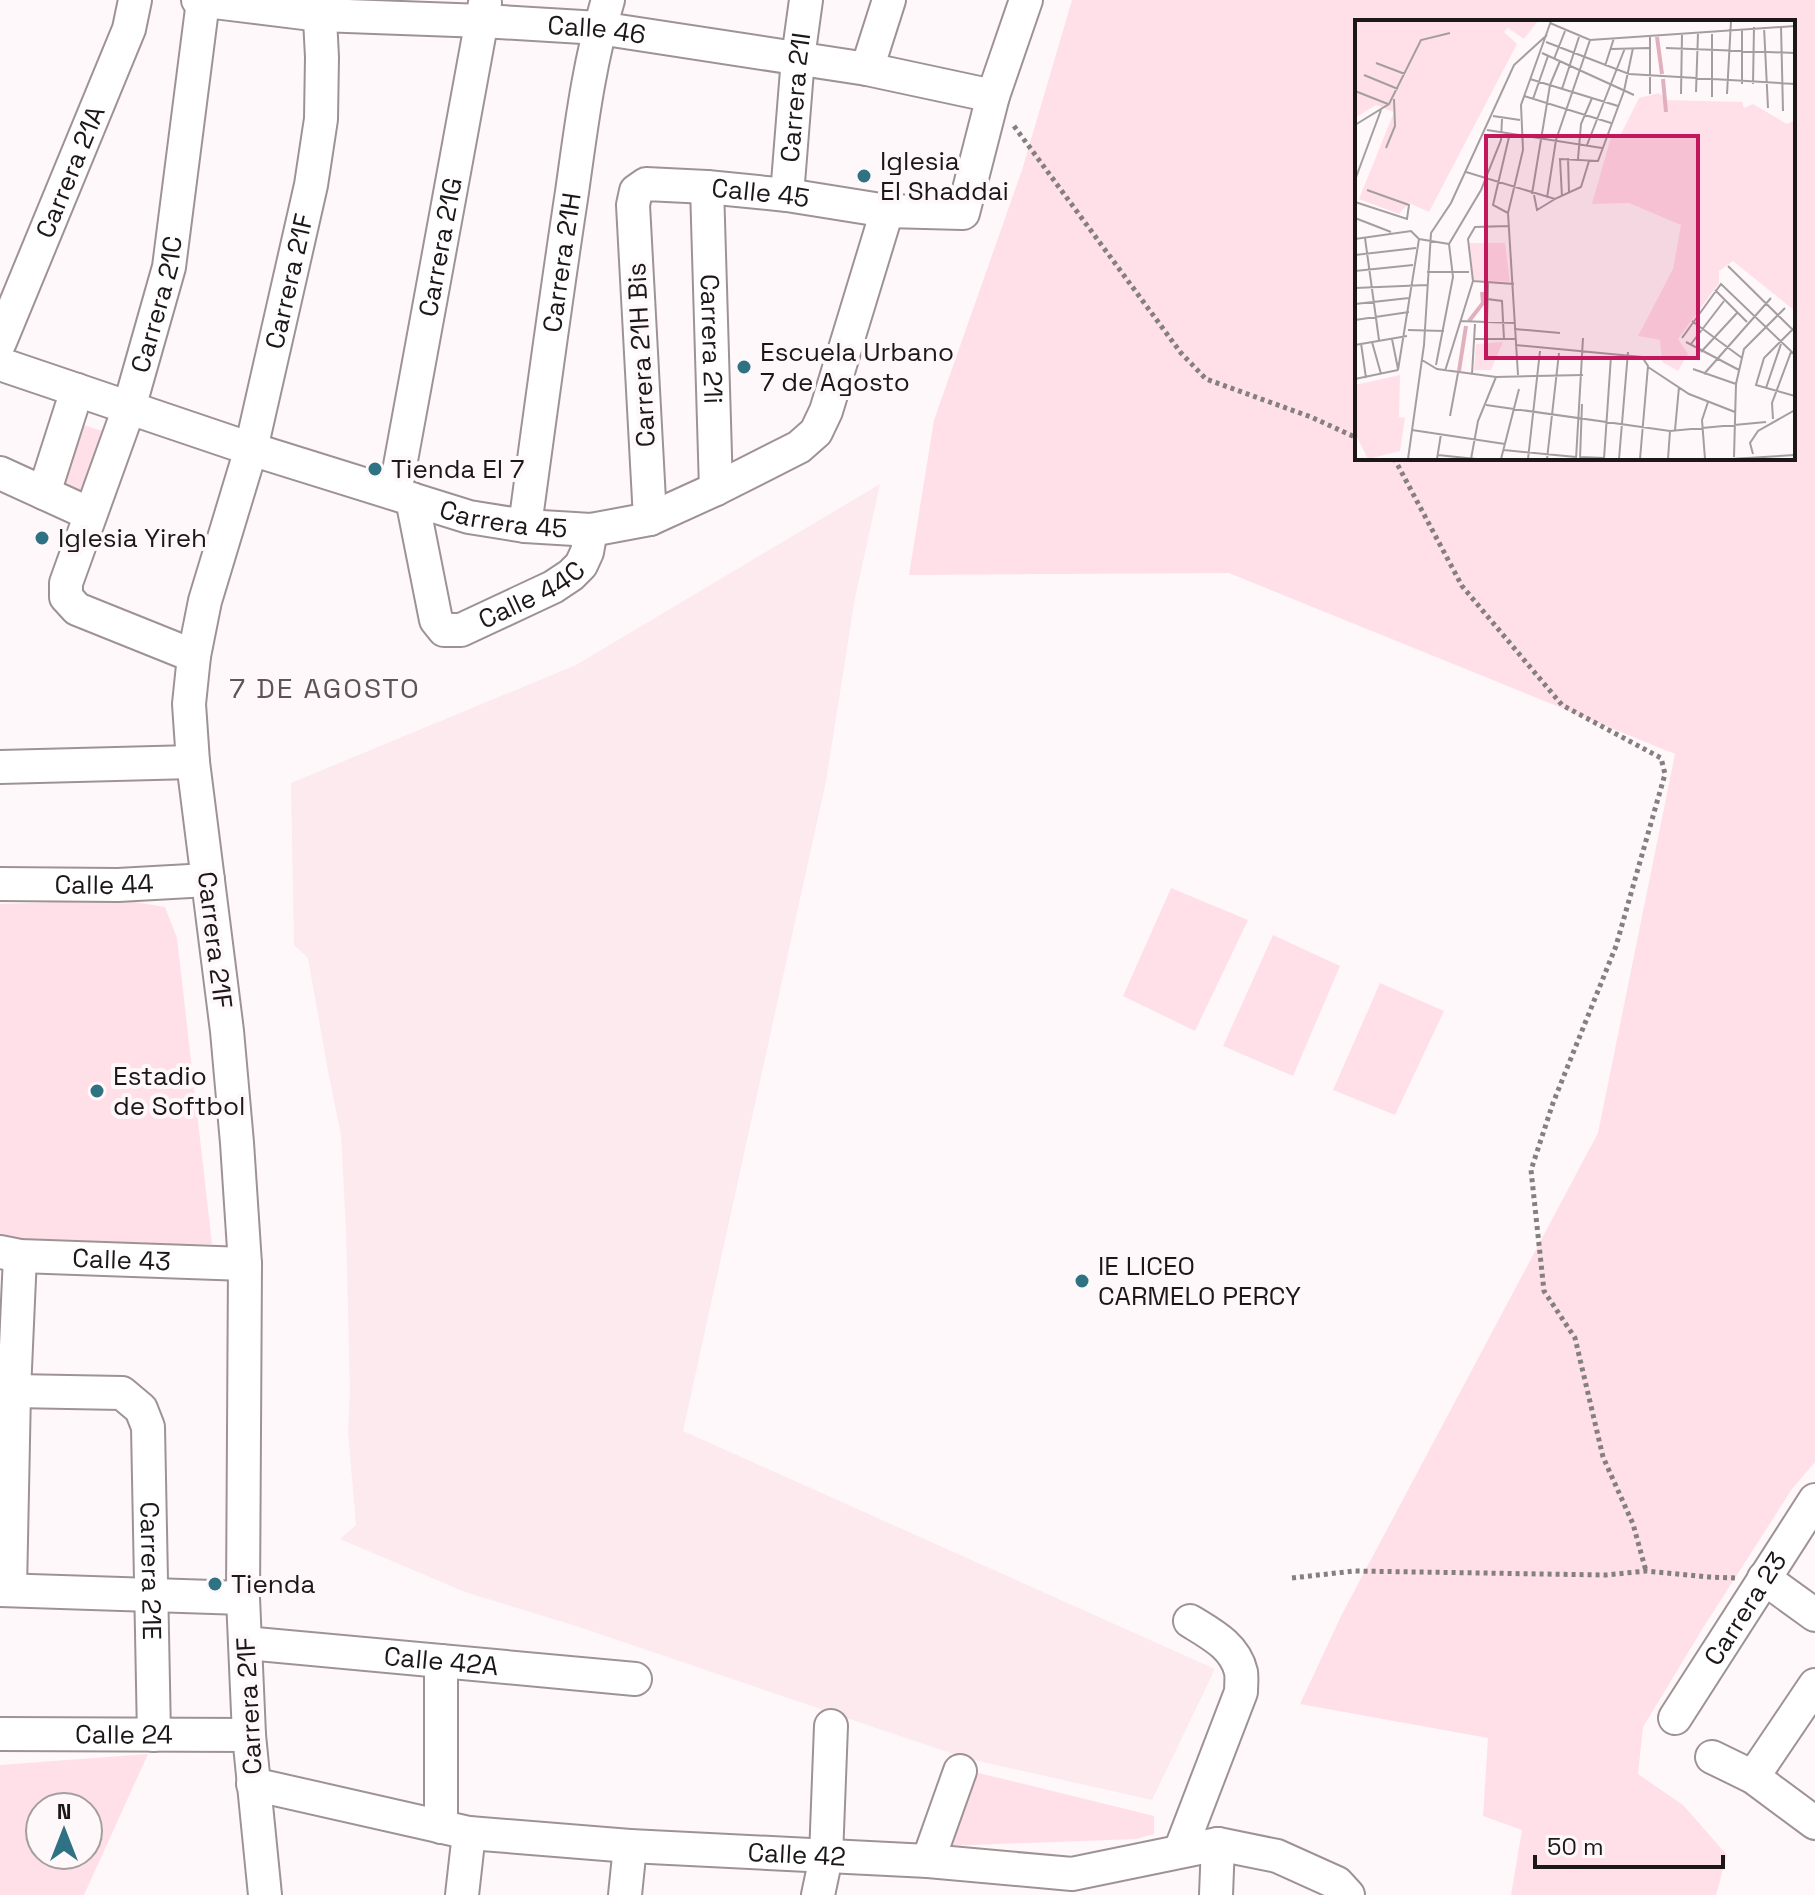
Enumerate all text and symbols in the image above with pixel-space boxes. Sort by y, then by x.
street label: Calle 46 [546,8,648,52]
inset map [1355,20,1795,460]
street label: Carrera 21I [773,30,818,164]
street label: Carrera 21A [28,101,113,243]
place label: Iglesia El Shaddai [880,144,1009,208]
marker: Iglesia El Shaddai [855,167,873,185]
street label: Calle 45 [710,171,812,215]
street label: Carrera 21G [411,175,470,320]
street label: Carrera 21H [535,190,589,335]
street label: Carrera 21F [257,210,321,352]
street label: Carrera 21C [123,234,190,377]
street label: Carrera 21H Bis [619,262,663,448]
street label: Carrera 21i [693,273,730,404]
place label: Escuela Urbano 7 de Agosto [760,335,954,399]
marker: Escuela Urbano 7 de Agosto [735,358,753,376]
place label: Tienda El 7 [391,452,524,486]
marker: Tienda El 7 [366,460,384,478]
street label: Carrera 45 [435,492,568,546]
place label: Iglesia Yireh [58,521,207,555]
marker: Iglesia Yireh [33,529,51,547]
street label: Calle 44C [473,553,593,637]
district label: 7 DE AGOSTO [229,670,421,706]
street label: Calle 44 [54,866,154,902]
street label: Carrera 21F [190,870,240,1010]
place label: Estadio de Softbol [113,1059,246,1123]
marker: Estadio de Softbol [88,1082,106,1100]
street label: Calle 43 [72,1241,171,1278]
place label: IE LICEO CARMELO PERCY [1098,1249,1301,1313]
marker: IE LICEO CARMELO PERCY [1073,1272,1091,1290]
street label: Carrera 21E [132,1501,169,1640]
street label: Carrera 23 [1696,1545,1794,1672]
place label: Tienda [231,1567,315,1601]
marker: Tienda [206,1575,224,1593]
street label: Carrera 21F [228,1636,270,1776]
street label: Calle 42A [382,1639,500,1683]
street label: Calle 24 [75,1717,173,1752]
north arrow [24,1791,104,1871]
text: N [57,1797,71,1825]
scale bar [1535,1819,1723,1869]
text: 50 m [1547,1831,1604,1862]
street label: Calle 42 [747,1835,847,1874]

